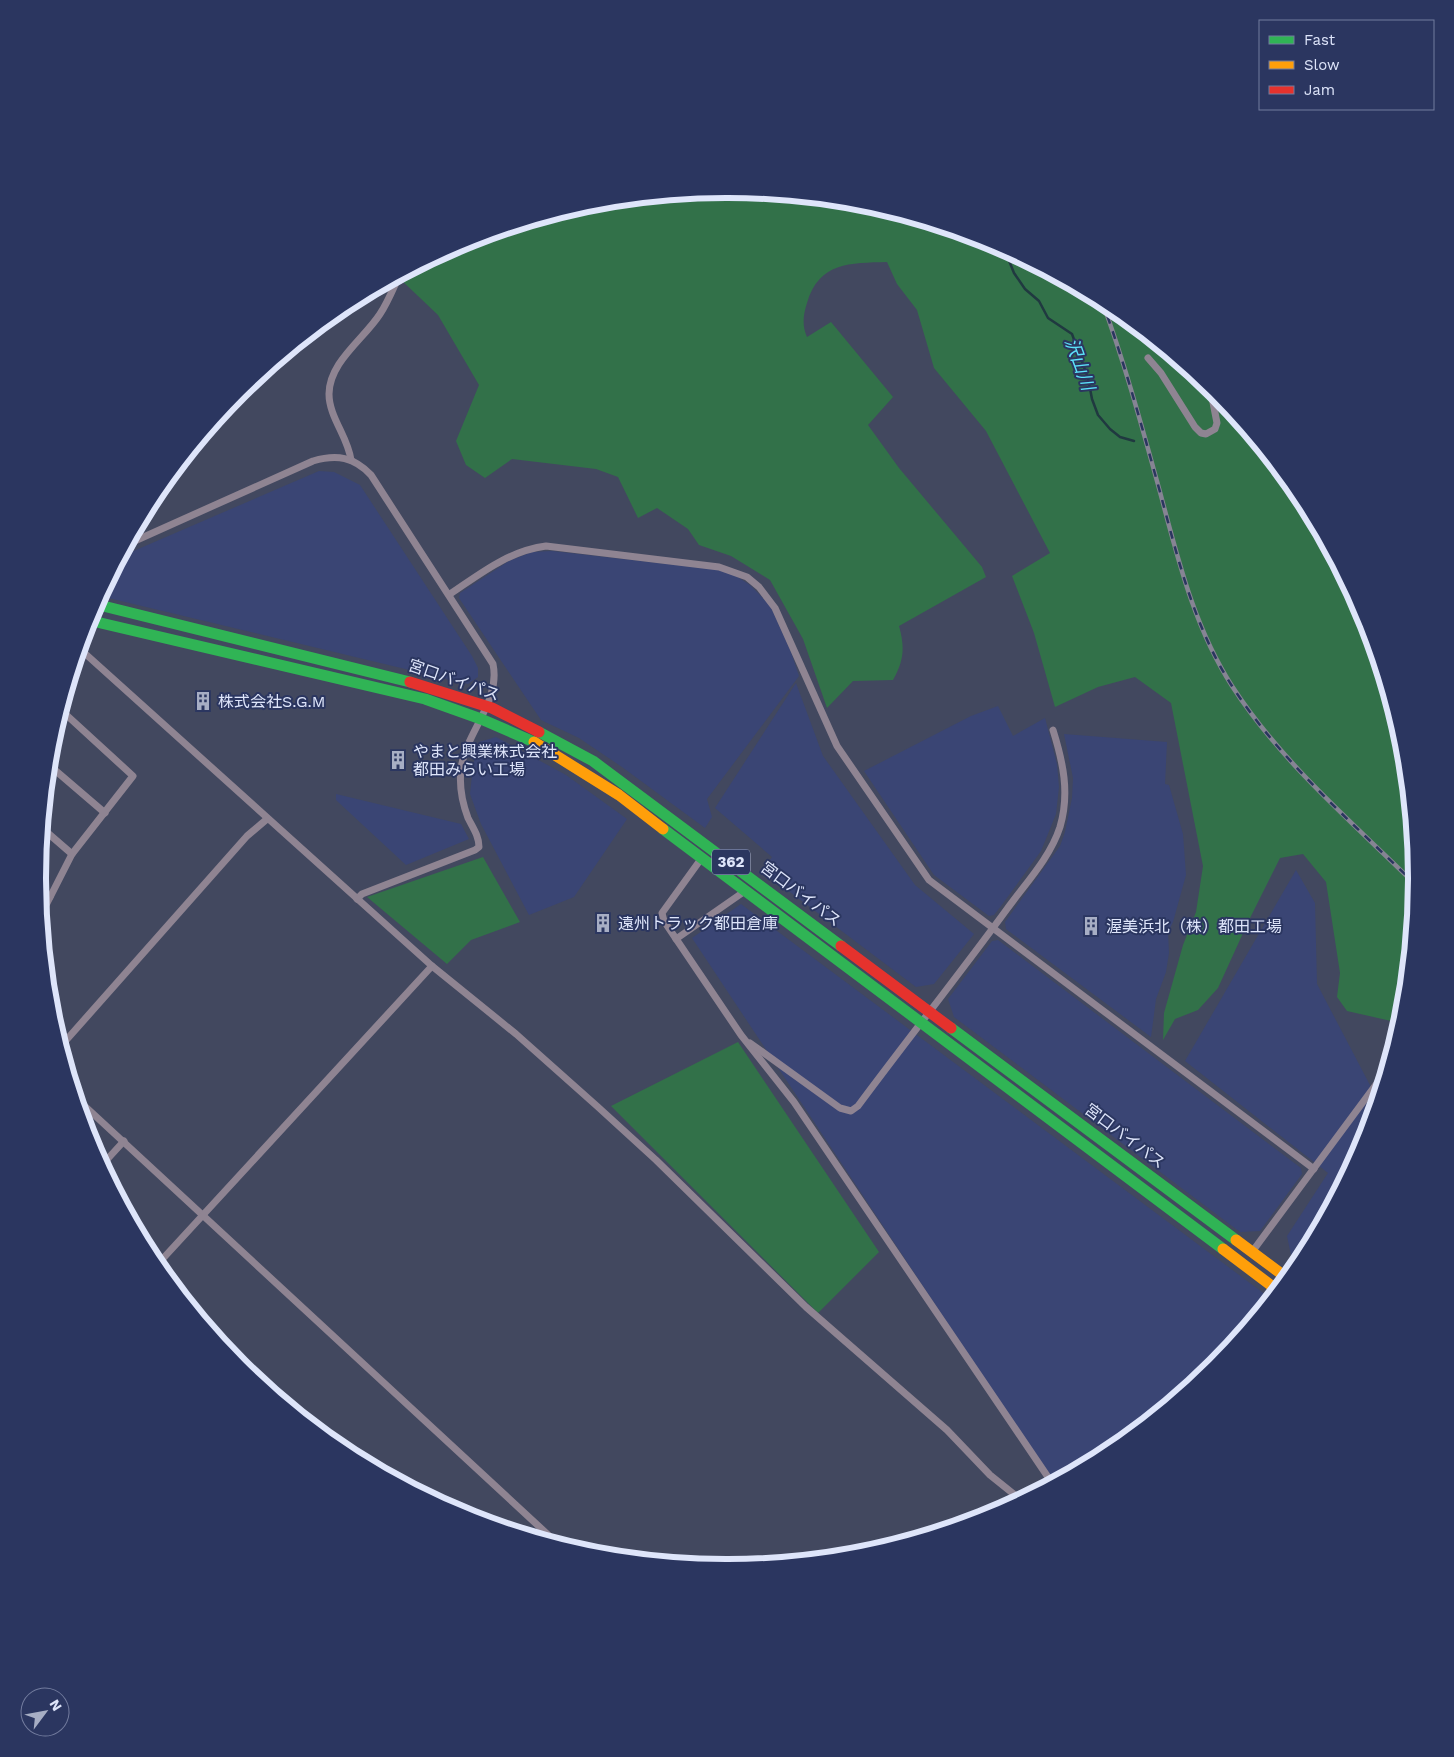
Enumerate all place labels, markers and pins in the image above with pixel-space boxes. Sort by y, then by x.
building icon: 株式会社S.G.M [192,690,214,712]
place label: 株式会社S.G.M [218,692,326,711]
place label: やまと興業株式会社 都田みらい工場 [413,742,557,779]
building icon: やまと興業株式会社 都田みらい工場 [387,749,409,771]
building icon: 遠州トラック都田倉庫 [592,912,614,934]
place label: 遠州トラック都田倉庫 [618,914,778,933]
building icon: 渥美浜北（株）都田工場 [1080,915,1102,937]
place label: 渥美浜北（株）都田工場 [1106,917,1282,936]

